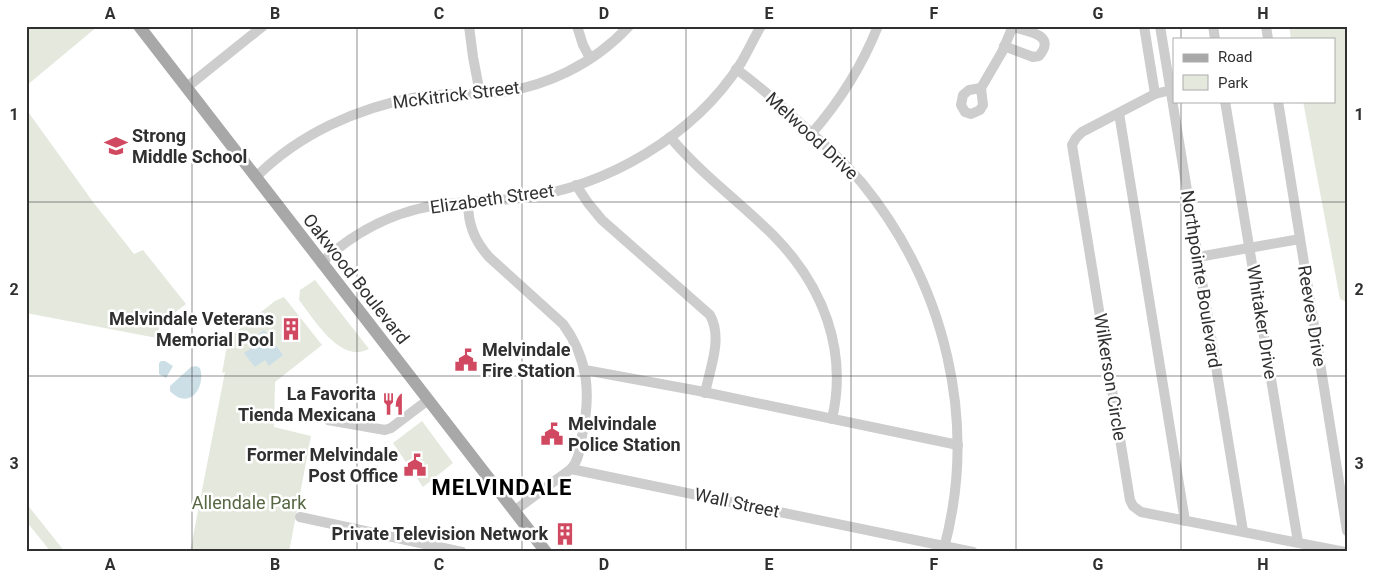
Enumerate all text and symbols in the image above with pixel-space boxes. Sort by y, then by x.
text: A [105,4,116,23]
text: B [270,4,280,23]
text: C [434,4,444,23]
text: D [599,4,609,23]
text: E [765,4,774,23]
text: F [930,4,939,23]
text: G [1093,4,1104,23]
text: H [1257,4,1269,23]
legend [1173,38,1336,102]
text: Road [1218,48,1252,66]
text: Park [1218,74,1249,92]
street label: McKitrick Street [391,76,521,113]
street label: Melwood Drive [762,87,863,184]
text: 1 [9,105,19,124]
text: 1 [1354,105,1364,124]
place label: Strong Middle School [132,125,247,167]
school or university icon: Strong Middle School [103,133,129,159]
street label: Elizabeth Street [429,179,555,218]
street label: Northpointe Boulevard [1177,189,1226,369]
street label: Oakwood Boulevard [299,209,414,348]
street label: Whitaker Drive [1243,263,1282,381]
street label: Reeves Drive [1294,264,1331,368]
text: 2 [9,280,19,299]
text: 2 [1354,280,1364,299]
place label: Melvindale Veterans Memorial Pool [109,308,274,350]
street label: Wilkerson Circle [1090,312,1131,442]
building icon: Melvindale Veterans Memorial Pool [278,316,304,342]
place label: Melvindale Fire Station [482,339,575,381]
public building icon: Melvindale Fire Station [453,347,479,373]
place label: La Favorita Tienda Mexicana [238,383,376,425]
restaurant icon: La Favorita Tienda Mexicana [380,391,406,417]
place label: Melvindale Police Station [568,413,681,455]
public building icon: Melvindale Police Station [539,421,565,447]
place label: Former Melvindale Post Office [247,444,398,486]
public building icon: Former Melvindale Post Office [402,452,428,478]
text: 3 [9,454,19,473]
text: 3 [1354,454,1364,473]
district label: MELVINDALE [432,475,572,500]
street label: Wall Street [693,483,782,522]
park label: Allendale Park [192,492,307,513]
building icon: Private Television Network [552,521,578,547]
place label: Private Television Network [331,523,548,544]
text: A [105,555,116,574]
text: B [270,555,280,574]
text: C [434,555,444,574]
text: D [599,555,609,574]
text: E [765,555,774,574]
text: F [930,555,939,574]
text: G [1093,555,1104,574]
text: H [1257,555,1269,574]

